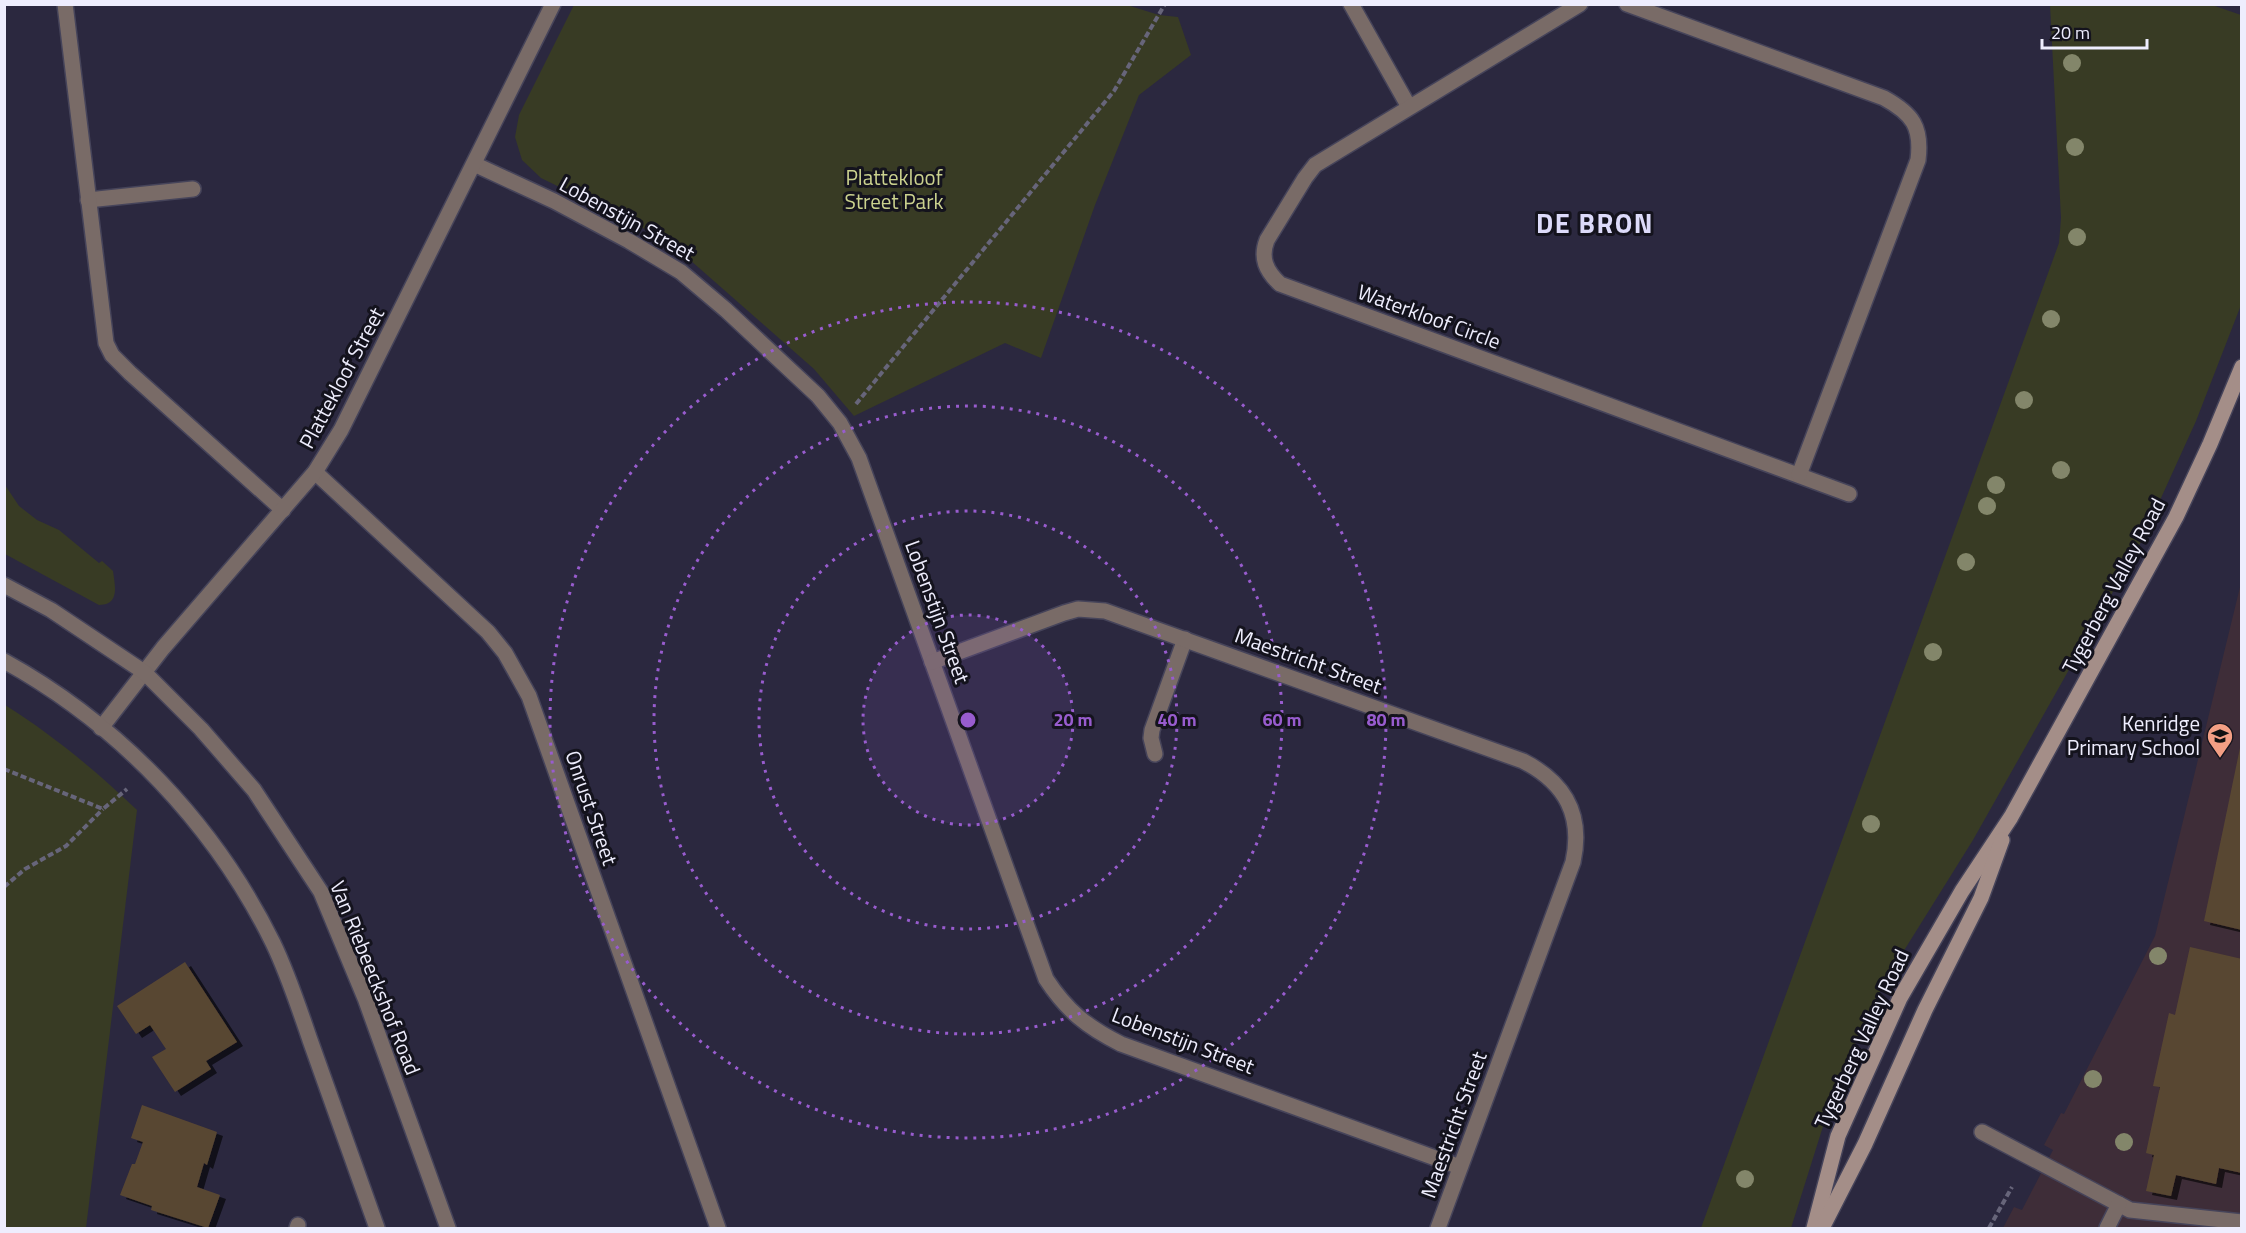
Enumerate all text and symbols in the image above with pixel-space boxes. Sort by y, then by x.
scale bar [2042,12,2147,50]
text: 20 m [2051,19,2090,46]
park label: Plattekloof Street Park [845,161,943,217]
street label: Lobenstijn Street [554,168,702,269]
district label: DE BRON [1536,202,1654,243]
street label: Waterkloof Circle [1353,275,1505,357]
street label: Plattekloof Street [290,301,392,454]
street label: Tygerberg Valley Road [2053,492,2173,679]
street label: Lobenstijn Street [897,536,979,688]
street label: Maestricht Street [1230,619,1387,702]
text: 20 m [1053,706,1093,733]
text: 40 m [1157,706,1197,733]
text: 60 m [1262,706,1302,733]
text: 80 m [1366,706,1406,733]
place label: Kenridge Primary School [2067,707,2200,763]
centre of rings [958,710,978,730]
school or university icon: Kenridge Primary School [2205,721,2235,759]
street label: Onrust Street [557,746,627,870]
street label: Van Riebeeckshof Road [322,876,430,1080]
street label: Tygerberg Valley Road [1805,943,1917,1134]
street label: Lobenstijn Street [1107,998,1260,1082]
street label: Maestricht Street [1412,1046,1495,1203]

